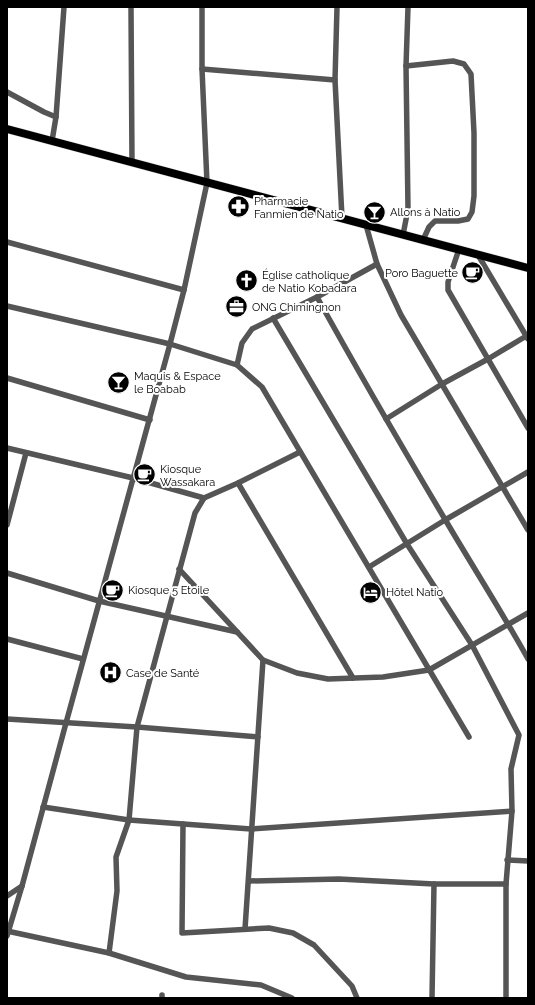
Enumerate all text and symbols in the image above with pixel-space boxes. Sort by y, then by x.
pharmacy icon: Pharmacie Fanmien de Natio [226,194,252,220]
place label: Pharmacie Fanmien de Natio [254,195,344,221]
bar icon: Allons à Natio [361,199,387,225]
place label: Allons à Natio [390,206,461,219]
cafe icon: Poro Baguette [460,260,486,286]
place label: Poro Baguette [385,267,459,280]
church icon: Église catholique de Natio Kobadara [233,268,259,294]
place label: Église catholique de Natio Kobadara [262,268,357,295]
office icon: ONG Chimingnon [223,294,249,320]
place label: ONG Chimingnon [252,301,341,314]
bar icon: Maquis & Espace le Boabab [106,369,132,395]
place label: Maquis & Espace le Boabab [134,370,221,396]
cafe icon: Kiosque Wassakara [132,462,158,488]
place label: Kiosque Wassakara [160,463,215,489]
cafe icon: Kiosque 5 Etoile [100,577,126,603]
hotel icon: Hôtel Natio [358,579,384,605]
place label: Kiosque 5 Etoile [128,584,210,597]
place label: Hôtel Natio [386,586,443,599]
hospital icon: Case de Santé [97,660,123,686]
place label: Case de Santé [126,667,200,680]

